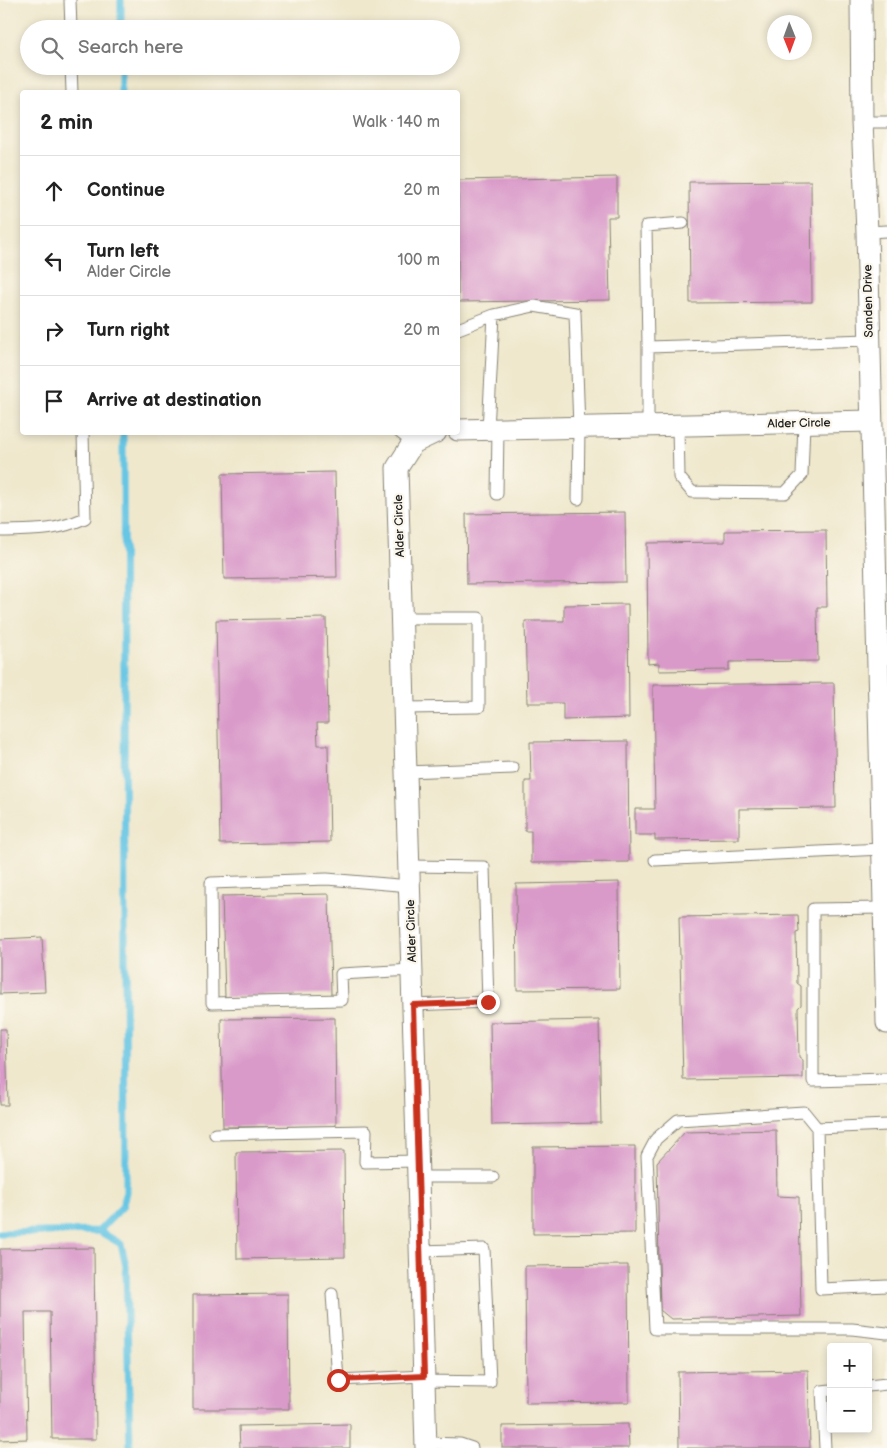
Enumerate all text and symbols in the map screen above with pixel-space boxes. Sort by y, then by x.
north arrow [767,15,812,60]
search box [20,20,460,75]
icon: search [38,34,66,62]
text: Search here [78,36,183,59]
text: 2 min [40,110,93,135]
text: Walk · 140 m [353,113,440,132]
icon: ahead [40,177,68,205]
text: Continue [87,179,165,202]
text: 20 m [404,181,440,200]
text: Turn left [87,240,159,263]
icon: left [40,247,68,275]
text: 100 m [397,251,440,270]
text: Alder Circle [87,263,171,282]
street label: Sanden Drive [860,264,877,338]
icon: right [40,317,68,345]
text: Turn right [87,319,170,342]
text: 20 m [404,321,440,340]
icon: arrive [40,387,68,415]
text: Arrive at destination [87,389,262,412]
street label: Alder Circle [767,415,831,432]
street label: Alder Circle [391,494,408,558]
street label: Alder Circle [403,899,420,963]
route end [477,991,500,1014]
map controls [827,1343,872,1433]
button: + [827,1343,872,1388]
route start [327,1369,350,1392]
button: − [827,1388,872,1433]

